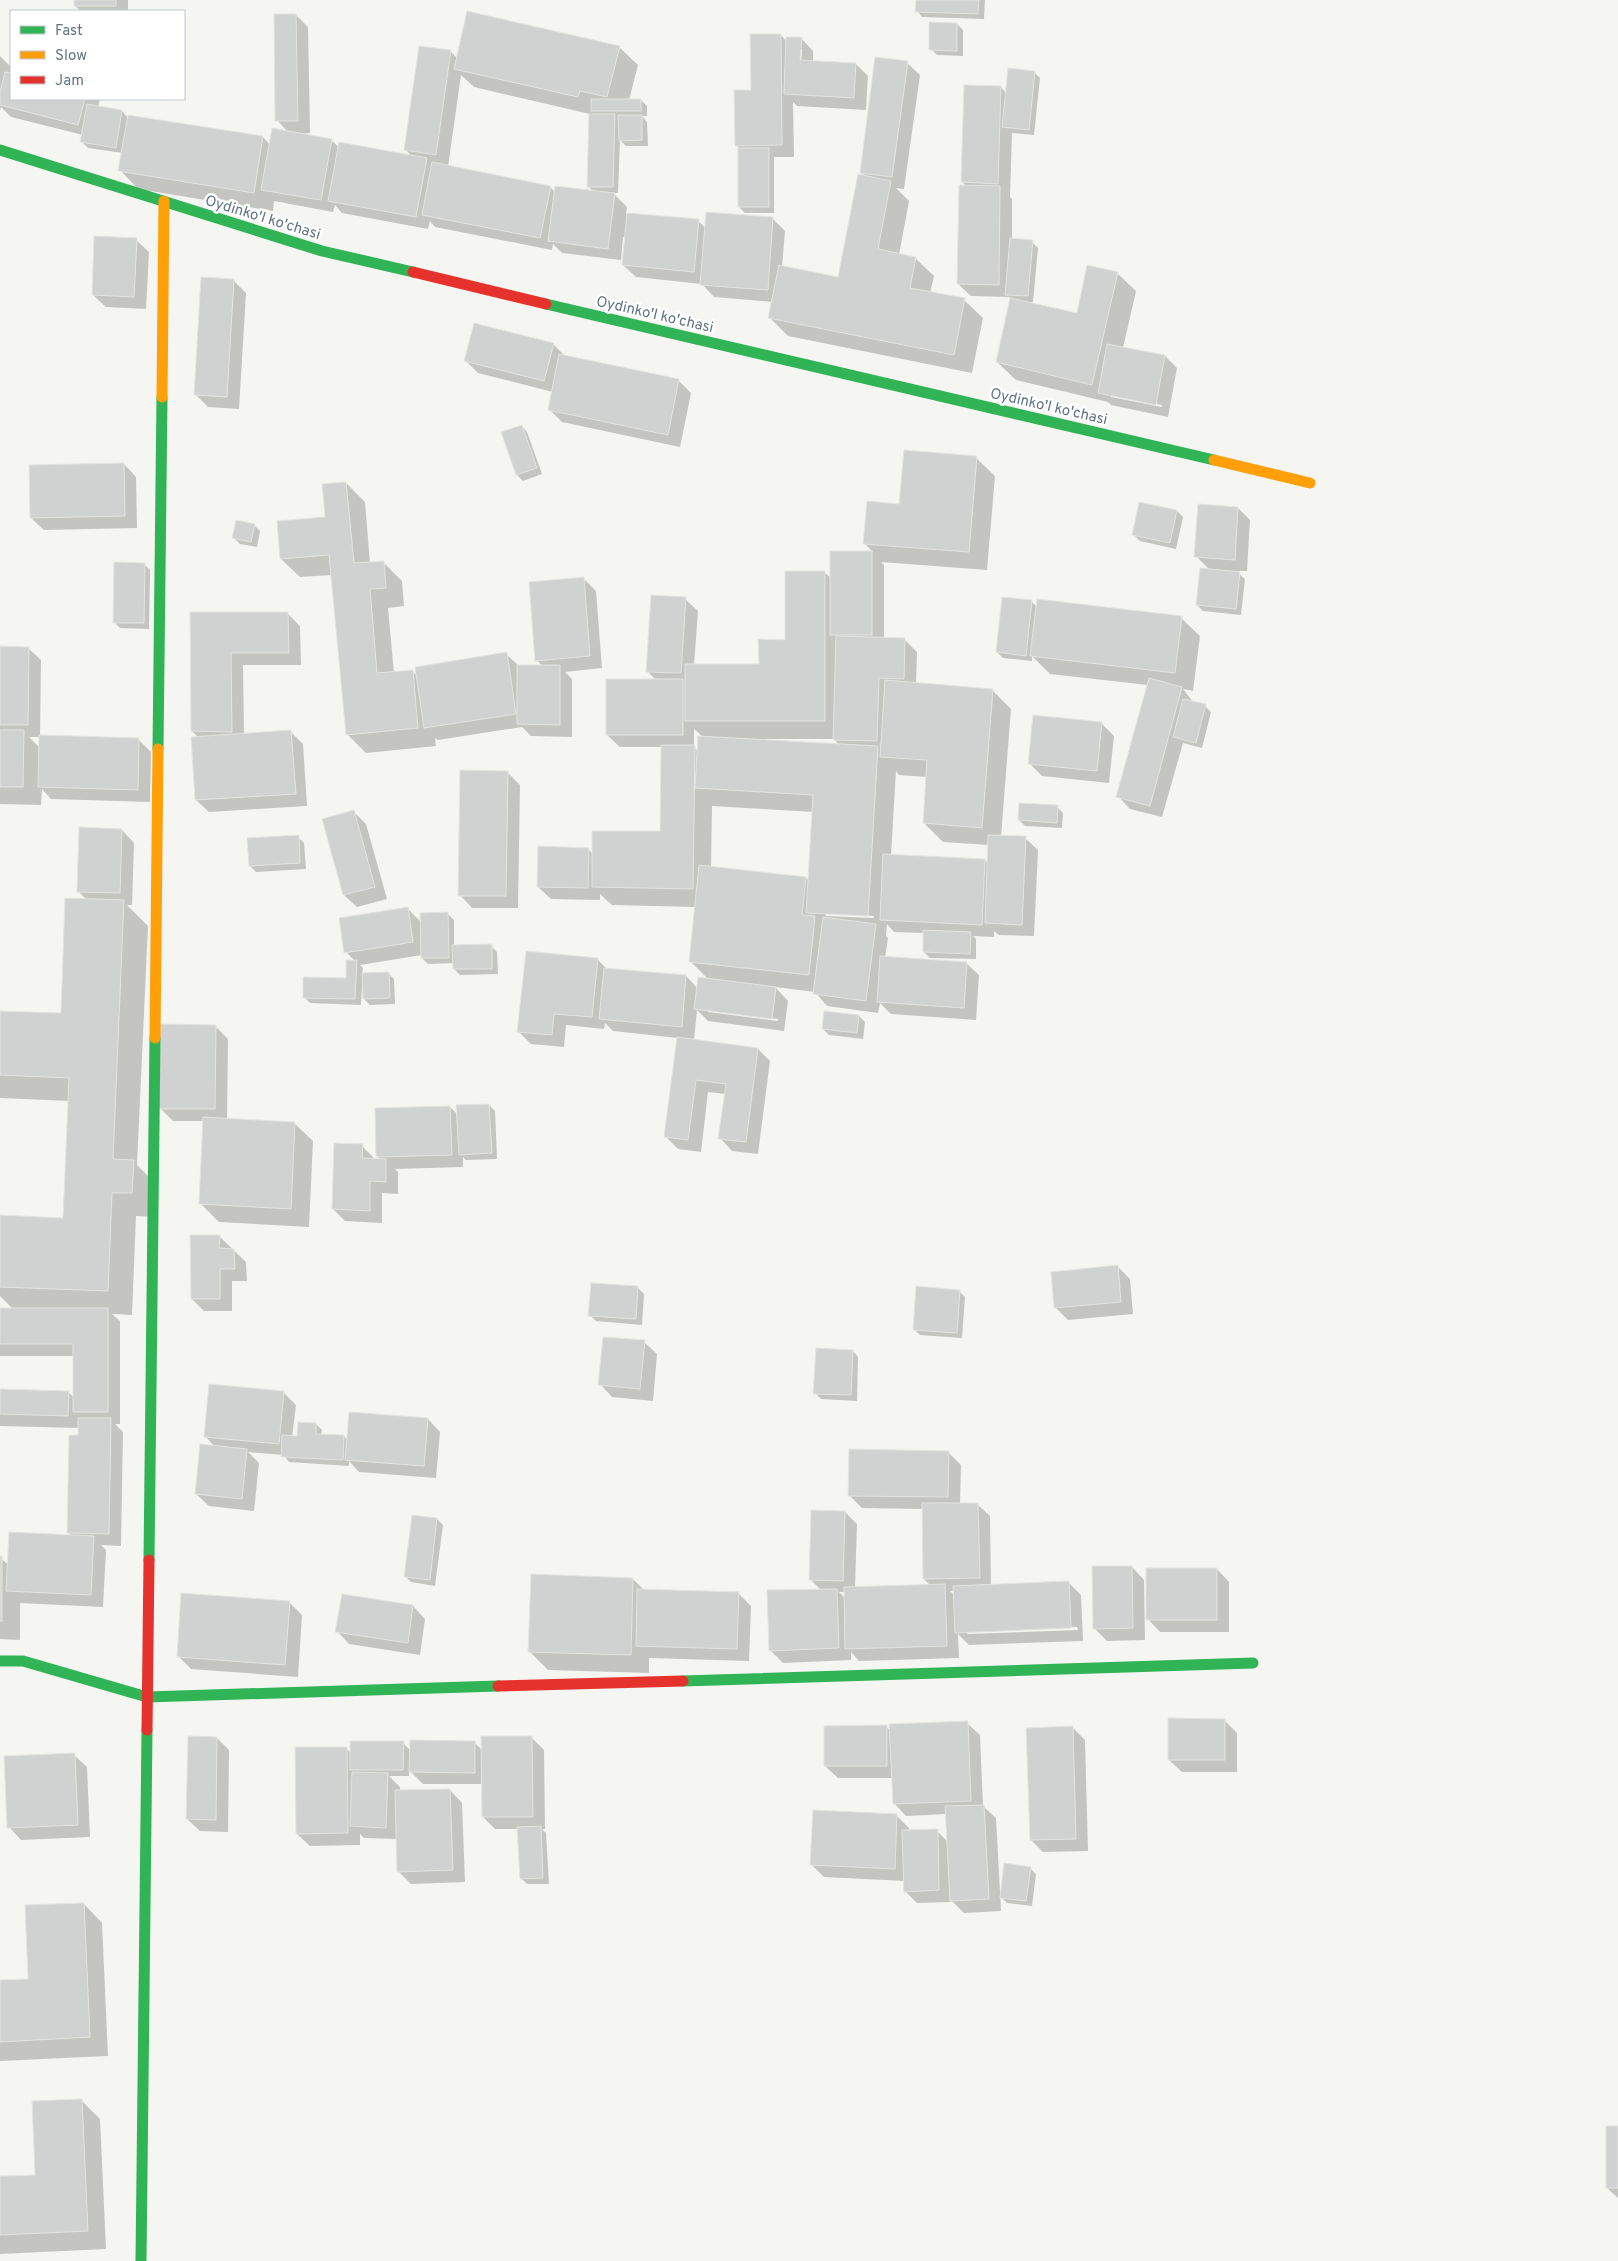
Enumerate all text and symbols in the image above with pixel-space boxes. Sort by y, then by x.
legend [10,10,185,100]
text: Fast [55,22,83,41]
text: Slow [55,47,87,66]
text: Jam [55,72,84,91]
street label: Oydinko'l ko'chasi [203,192,323,245]
street label: Oydinko'l ko'chasi [594,293,715,338]
street label: Oydinko'l ko'chasi [988,385,1109,430]

